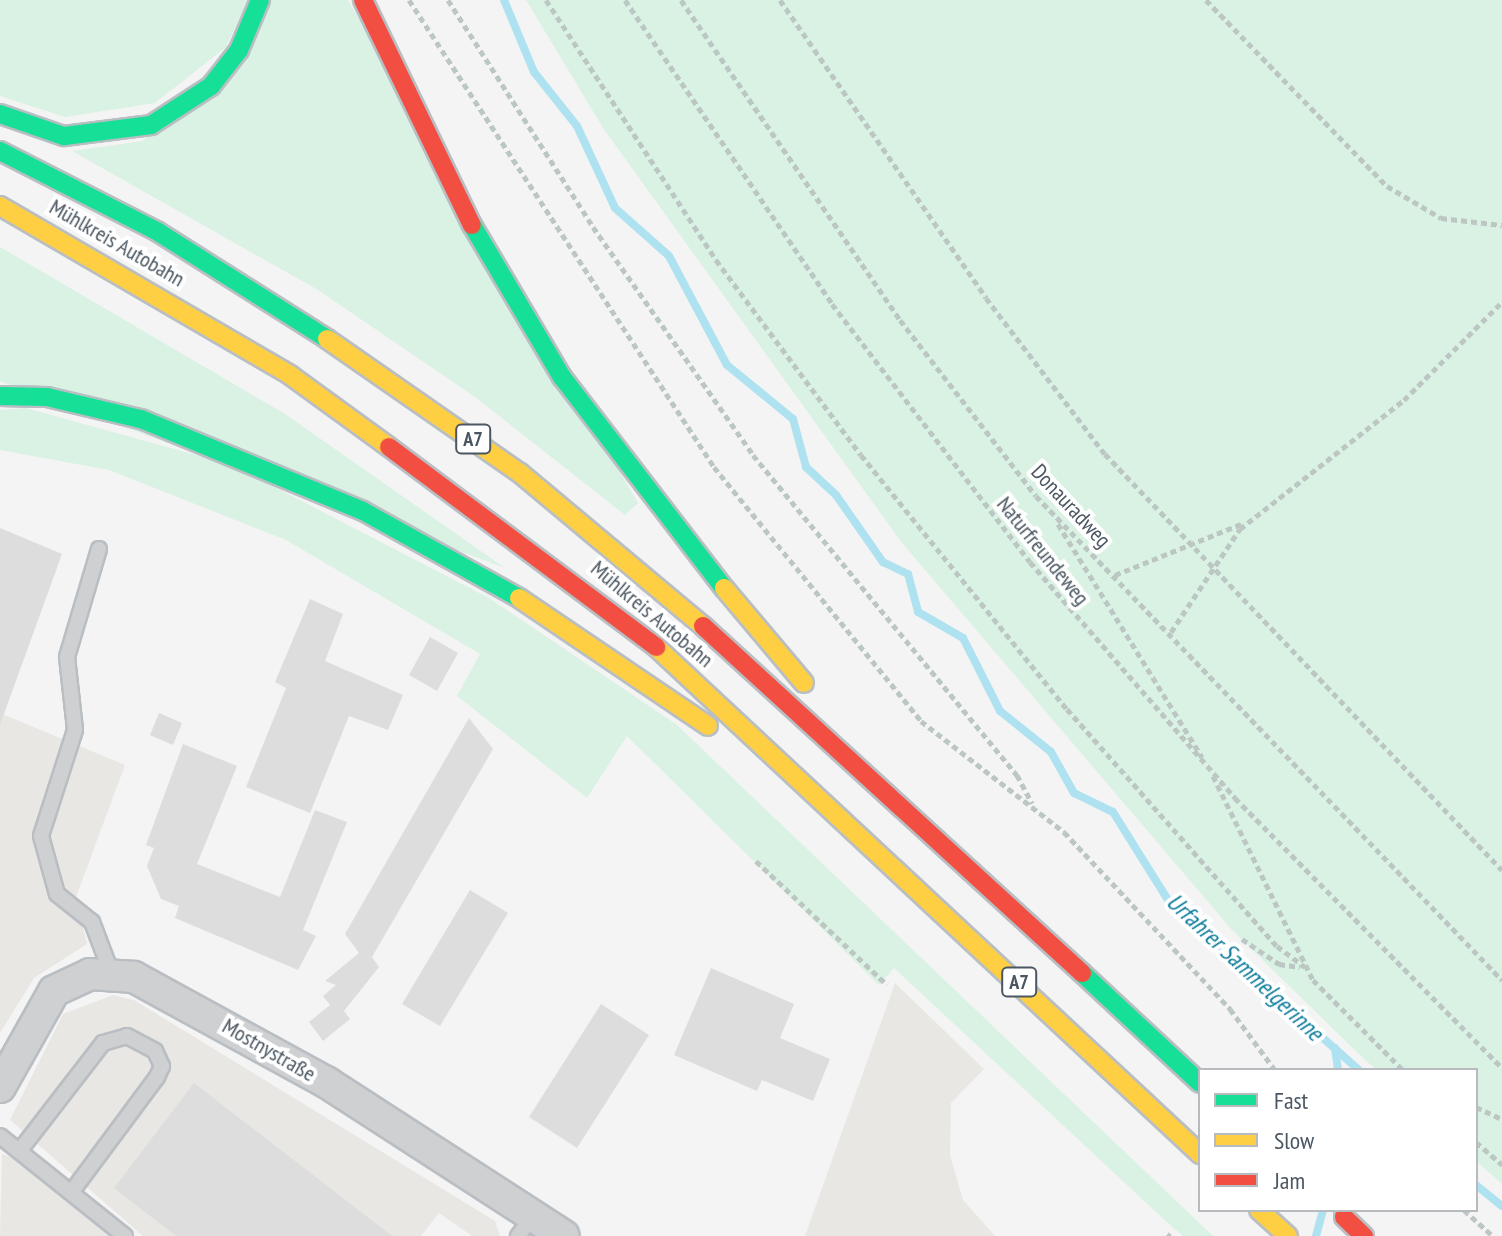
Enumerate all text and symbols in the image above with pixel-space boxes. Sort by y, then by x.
street label: Mühlkreis Autobahn [45,194,189,292]
road number: A7 [455,423,491,455]
street label: Donauradweg [1026,459,1116,553]
street label: Naturfreundeweg [991,491,1095,611]
street label: Mühlkreis Autobahn [585,555,719,673]
water label: Urfahrer Sammelgerinne [1161,887,1329,1047]
road number: A7 [1001,966,1037,998]
street label: Mostnystraße [218,1013,320,1087]
legend [1198,1068,1478,1212]
text: Fast [1274,1085,1308,1116]
text: Slow [1274,1125,1314,1156]
text: Jam [1274,1165,1305,1196]

